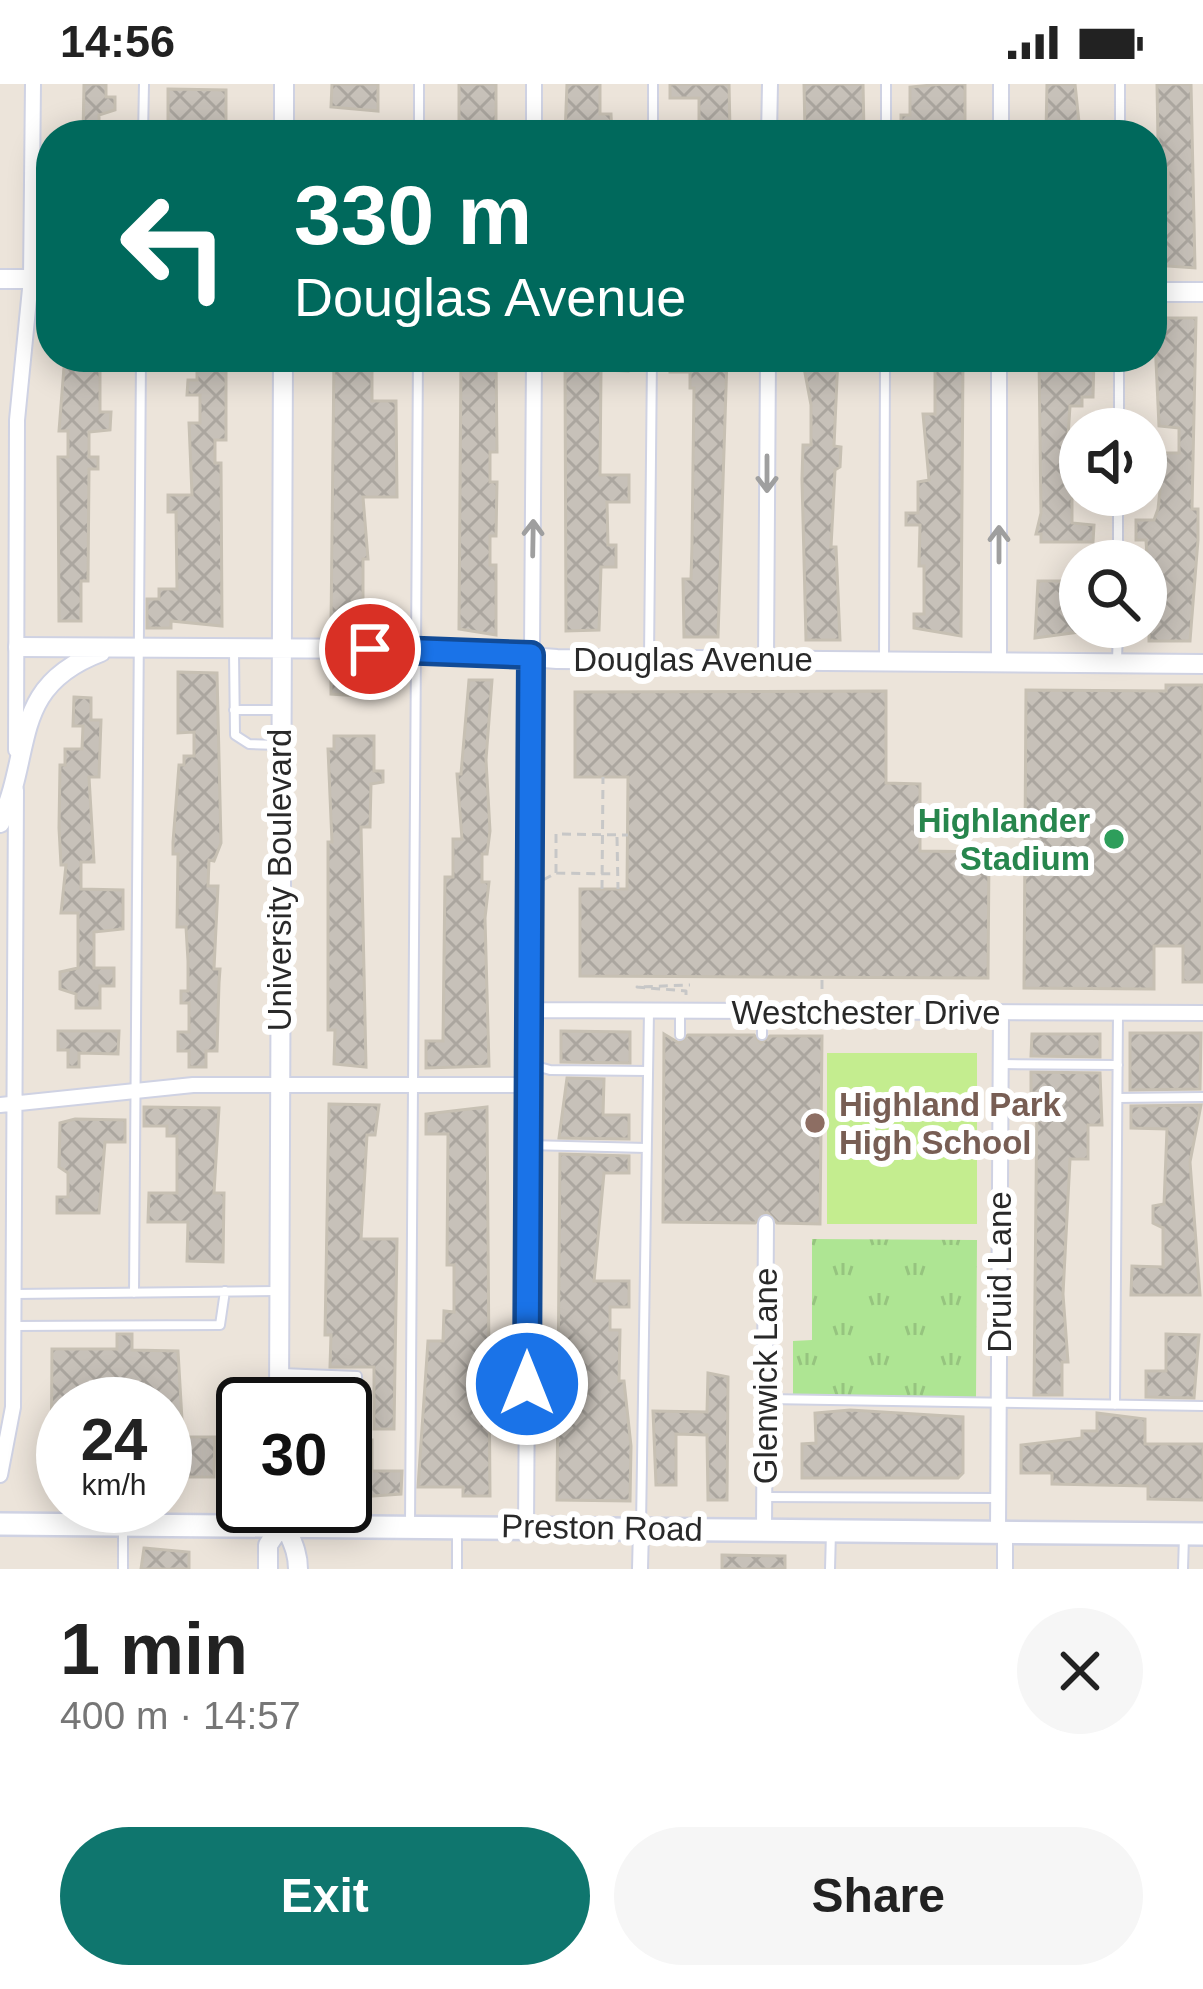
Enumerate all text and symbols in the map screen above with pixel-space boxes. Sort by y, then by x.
text: 14:56 [60,16,175,67]
icon: left [96,168,252,324]
text: 330 m [294,168,532,262]
text: Douglas Avenue [294,267,686,327]
map controls [1059,408,1167,648]
button: sound [1059,408,1167,516]
one-way arrow [756,454,778,493]
one-way arrow [521,519,544,558]
one-way arrow [988,525,1010,564]
button: search [1059,540,1167,648]
pin [319,598,421,700]
icon: arrive [337,616,403,682]
street label: Douglas Avenue [573,641,813,678]
street label: University Boulevard [261,729,298,1031]
place label: Highlander Stadium [918,802,1090,877]
marker: Highlander Stadium [1101,826,1127,852]
street label: Westchester Drive [732,994,1000,1031]
place label: Highland Park High School [839,1086,1062,1161]
marker: Highland Park High School [802,1110,828,1136]
street label: Druid Lane [981,1191,1018,1353]
street label: Glenwick Lane [747,1268,784,1484]
position arrow [464,1321,590,1447]
speed limit sign: 30 [216,1377,372,1533]
text: 24 [81,1406,147,1473]
text: km/h [81,1468,147,1501]
street label: Preston Road [501,1507,703,1548]
button: close [1017,1608,1143,1734]
text: 1 min [60,1609,248,1689]
text: 400 m · 14:57 [60,1694,301,1737]
button: Exit [60,1827,590,1965]
button: Share [614,1827,1143,1965]

